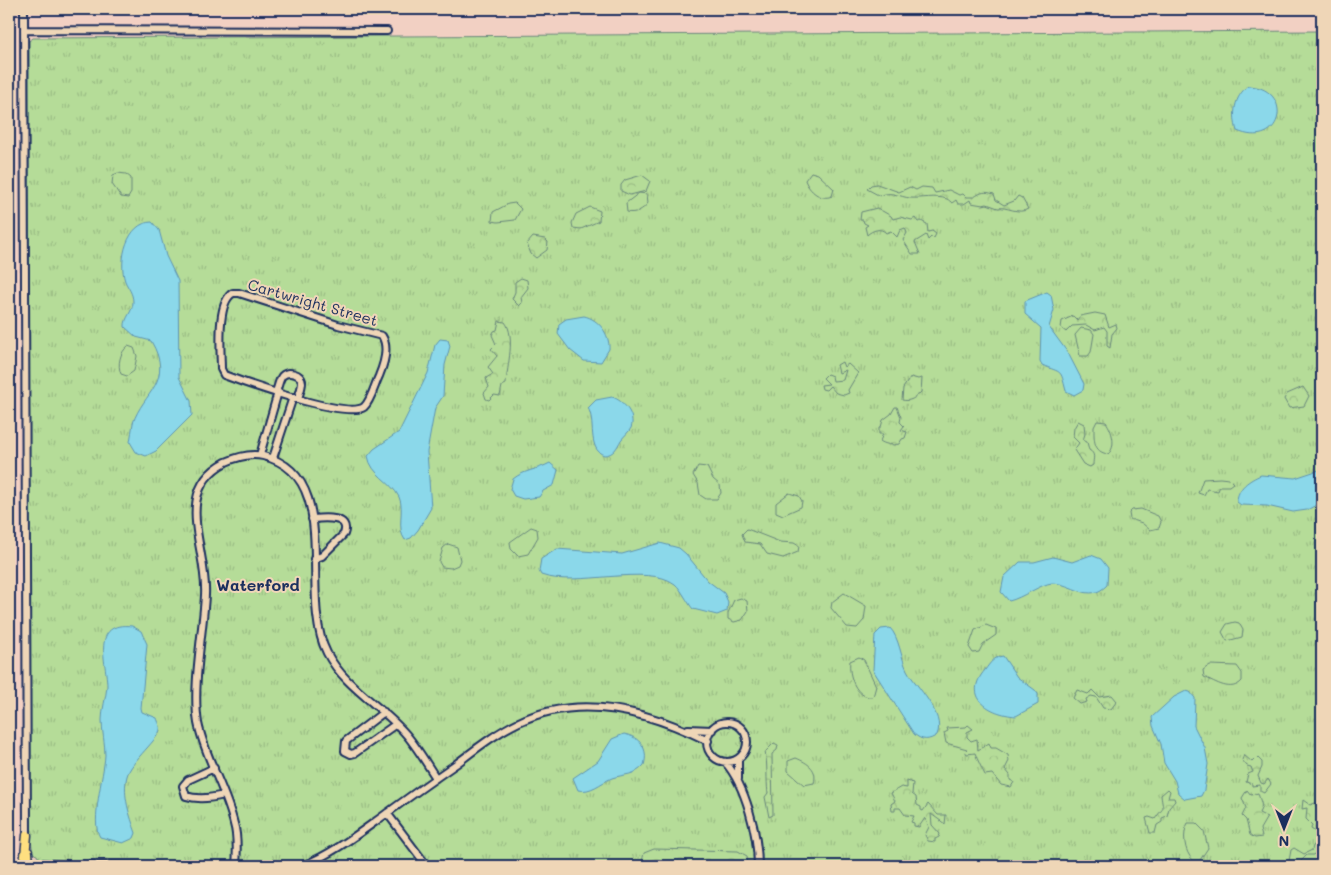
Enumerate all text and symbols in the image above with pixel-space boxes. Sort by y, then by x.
street label: Cartwright Street [246,274,380,330]
district label: Waterford [216,574,300,595]
north arrow [1258,802,1308,852]
text: N [1279,832,1289,851]

